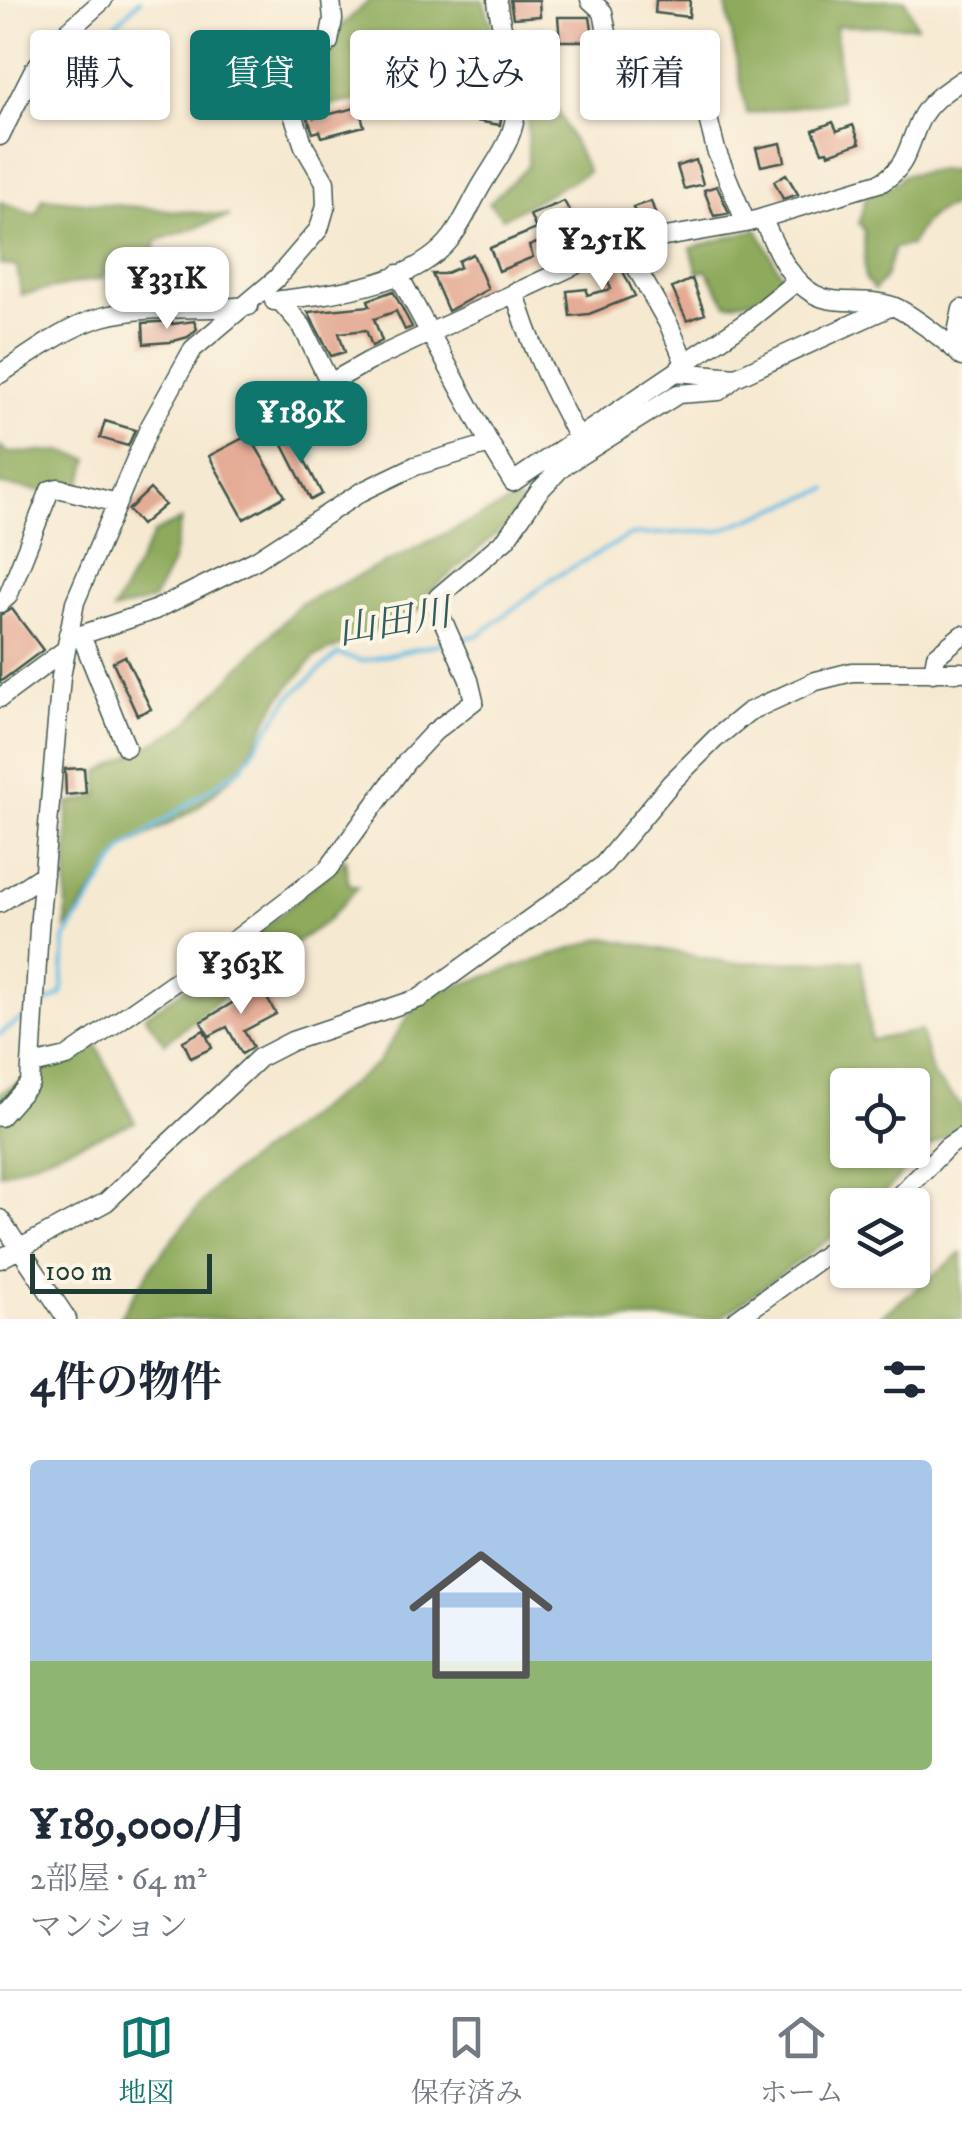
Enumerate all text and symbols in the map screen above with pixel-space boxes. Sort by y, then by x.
chip: 購入 [30,30,170,120]
chip: 賃貸 [190,30,330,120]
chip: 絞り込み [350,30,560,120]
chip: 新着 [580,30,720,120]
pin: ¥251K [532,208,672,293]
text: ¥251K [558,220,646,260]
pin: ¥331K [97,247,237,332]
text: ¥331K [127,259,207,299]
pin: ¥189K [231,381,371,466]
text: ¥189K [257,393,345,433]
water label: 山田川 [334,589,458,657]
pin: ¥363K [171,932,311,1017]
text: ¥363K [199,944,283,984]
map controls [830,1068,930,1288]
button: locate [830,1068,930,1168]
button: layers [830,1188,930,1288]
scale bar [30,1249,212,1294]
text: 100 m [45,1254,112,1289]
icon: filters [877,1352,932,1407]
text: 4件の物件 [30,1358,222,1410]
icon: home [391,1525,571,1705]
text: ¥189,000/月 [30,1800,248,1852]
text: 2部屋 · 64 m² [30,1860,207,1900]
text: マンション [30,1908,189,1948]
tab: 地図 [118,2010,174,2111]
tab: 保存済み [411,2010,523,2111]
tab: ホーム [760,2010,844,2111]

